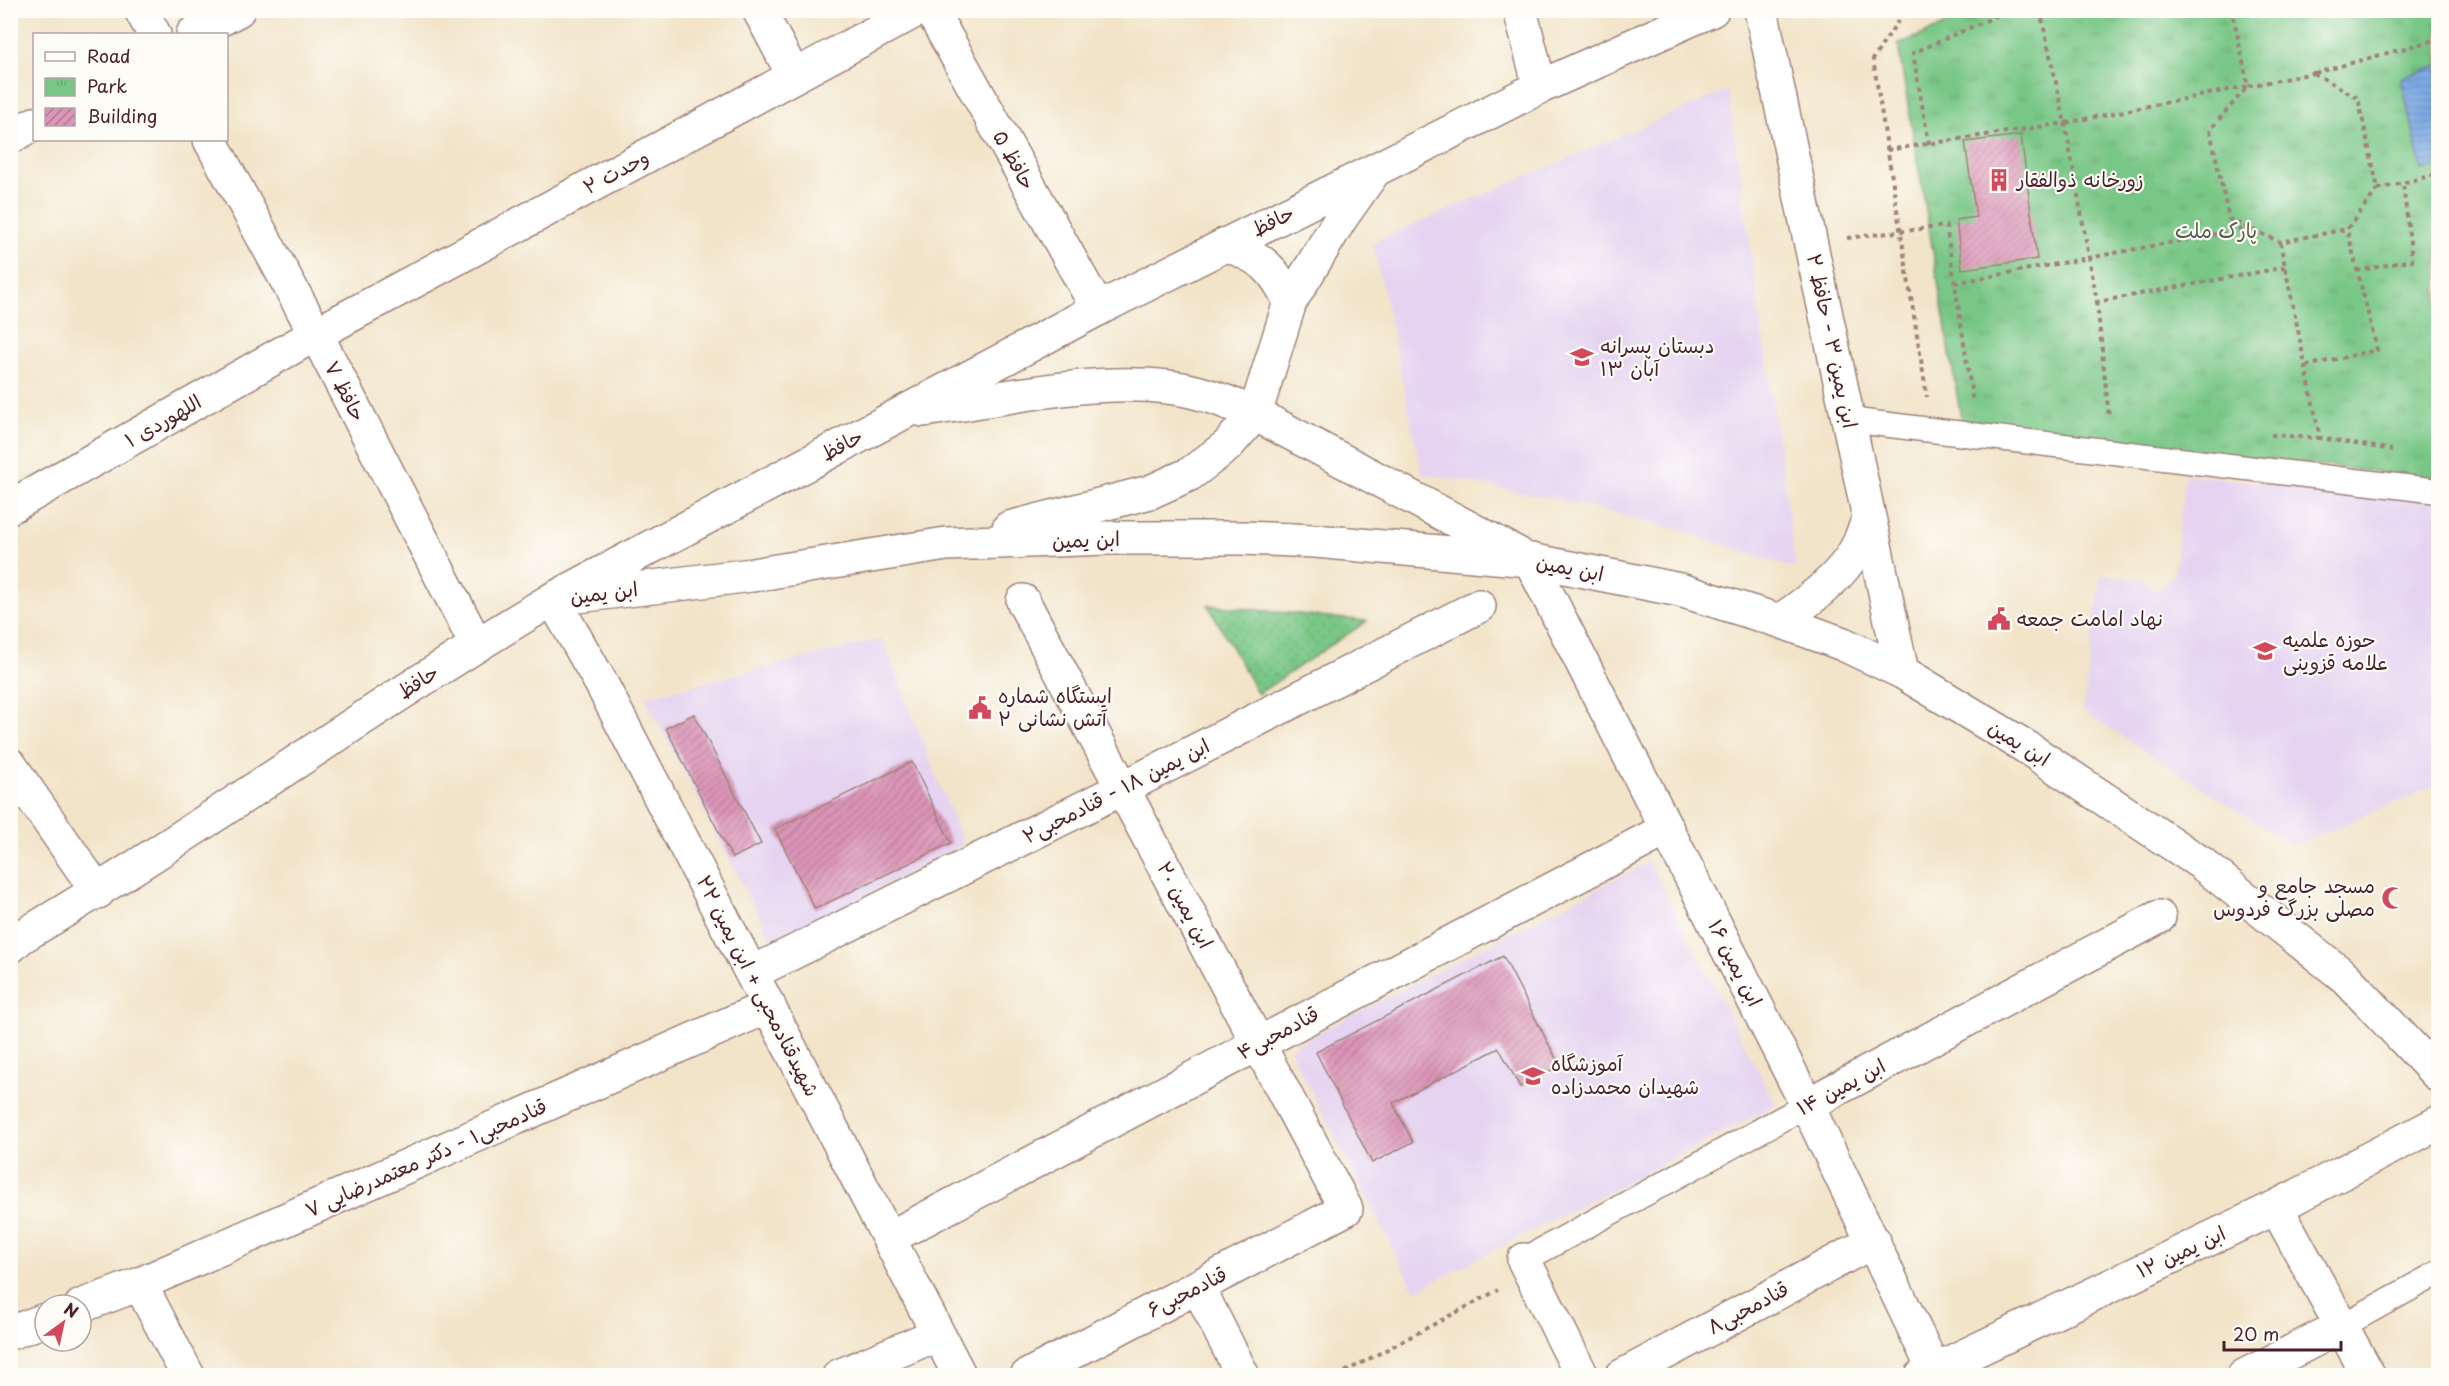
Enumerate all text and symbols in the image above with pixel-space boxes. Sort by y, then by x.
legend [33,33,228,141]
text: Road [87,42,131,69]
text: Park [87,72,127,99]
text: Building [87,102,157,129]
street label: حافظ ۵ [986,124,1044,195]
street label: وحدت ۲ [577,141,654,201]
place label: زورخانه ذوالفقار [2015,164,2144,194]
building icon: زورخانه ذوالفقار [1986,167,2012,193]
street label: حافظ [1246,197,1299,243]
park label: پارک ملت [2175,215,2257,245]
street label: ابن یمین ۳ - حافظ ۲ [1800,251,1866,431]
place label: دبستان پسرانه ۱۳ آبان [1600,330,1715,383]
school or university icon: دبستان پسرانه ۱۳ آبان [1569,344,1595,370]
street label: حافظ ۷ [318,355,374,426]
street label: اللهوردی ۱ [119,386,206,454]
street label: حافظ [815,421,868,468]
street label: ابن یمین [1051,523,1121,555]
street label: ابن یمین [1534,546,1606,588]
street label: ابن یمین [568,573,640,611]
place label: نهاد امامت جمعه [2017,603,2164,633]
public building icon: نهاد امامت جمعه [1986,606,2012,632]
place label: حوزه علمیه علامه قزوینی [2283,624,2389,677]
school or university icon: حوزه علمیه علامه قزوینی [2252,638,2278,664]
street label: حافظ [391,657,444,706]
place label: ایستگاه شماره ۲ آتش نشانی [998,680,1112,733]
public building icon: ایستگاه شماره ۲ آتش نشانی [967,695,993,721]
street label: ابن یمین [1983,711,2056,773]
street label: ابن یمین ۱۸ - قنادمحبی۲ [1017,730,1214,850]
street label: ابن یمین ۲۰ [1150,856,1221,953]
street label: شهیدقنادمحبی + ابن یمین ۲۲ [690,870,828,1101]
place label: مسجد جامع و مصلی بزرگ فردوس [2213,870,2375,923]
mosque icon: مسجد جامع و مصلی بزرگ فردوس [2380,885,2406,911]
street label: ابن یمین ۱۶ [1701,914,1771,1011]
street label: قنادمحبی۴ [1231,998,1324,1066]
place label: آموزشگاه شهیدان محمدزاده [1551,1048,1699,1101]
street label: ابن یمین ۱۴ [1791,1050,1890,1122]
school or university icon: آموزشگاه شهیدان محمدزاده [1520,1063,1546,1089]
street label: قنادمحبی۱ - دکتر معتمدرضایی ۷ [300,1090,551,1224]
street label: ابن یمین ۱۲ [2131,1217,2230,1285]
street label: قنادمحبی۶ [1141,1258,1232,1324]
street label: قنادمحبی۸ [1702,1273,1794,1341]
north arrow [33,1293,93,1353]
text: N [60,1296,84,1323]
scale bar [2224,1314,2341,1352]
text: 20 m [2233,1320,2279,1347]

